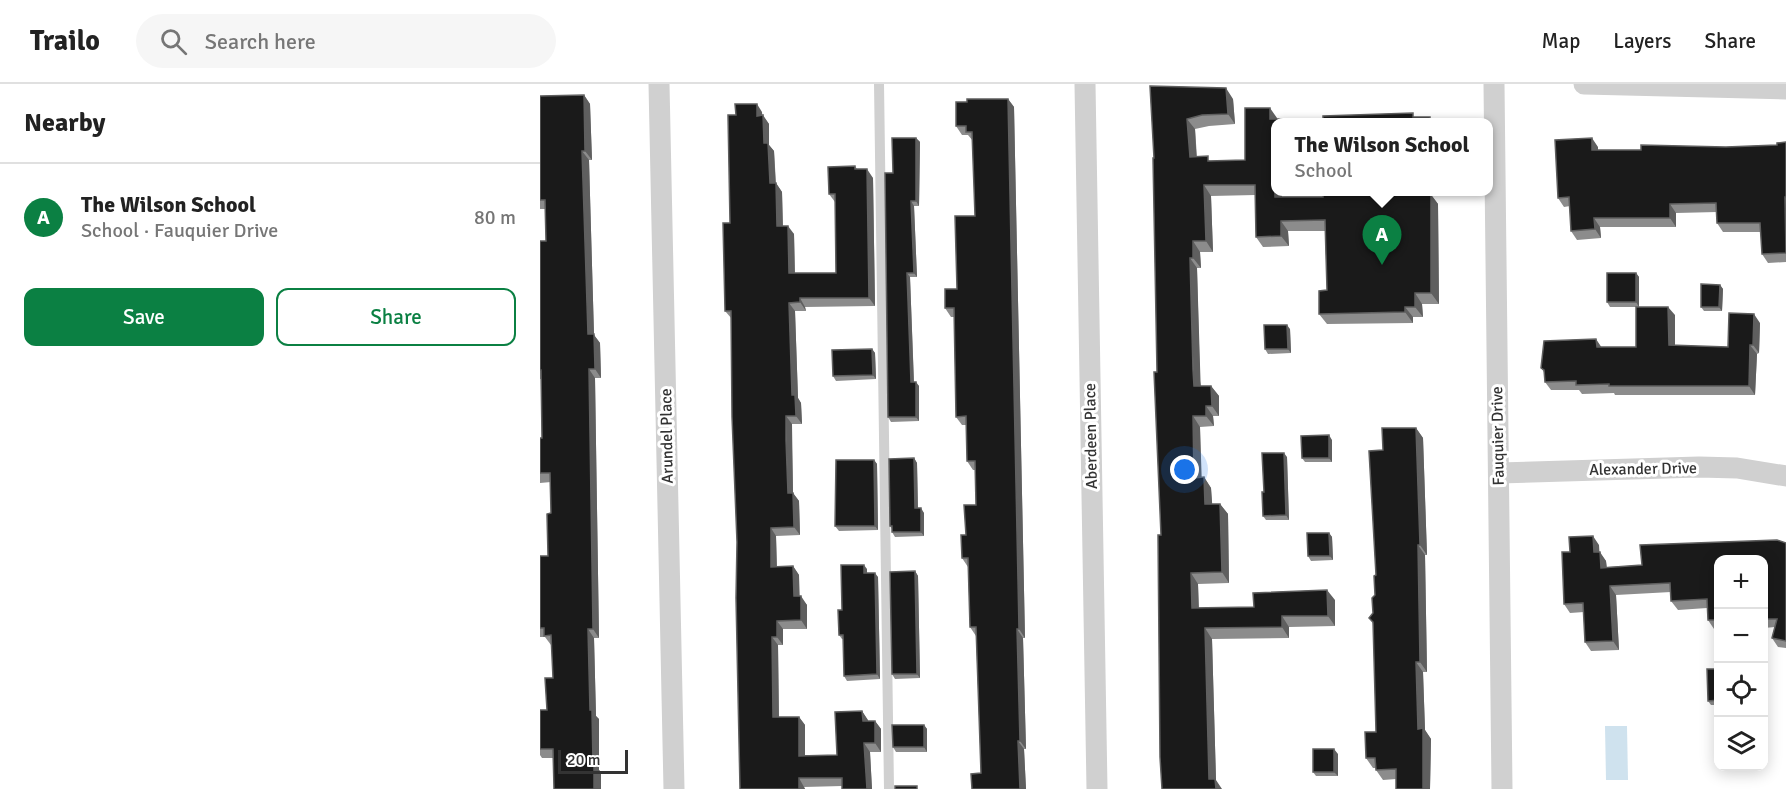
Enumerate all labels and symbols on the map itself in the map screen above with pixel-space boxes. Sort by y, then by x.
pin: A [1362,216,1402,265]
street label: Aberdeen Place [1080,383,1102,489]
street label: Fauquier Drive [1487,386,1509,486]
street label: Arundel Place [656,388,678,484]
your location [1170,455,1199,484]
street label: Alexander Drive [1589,458,1697,480]
scale bar [558,747,628,774]

